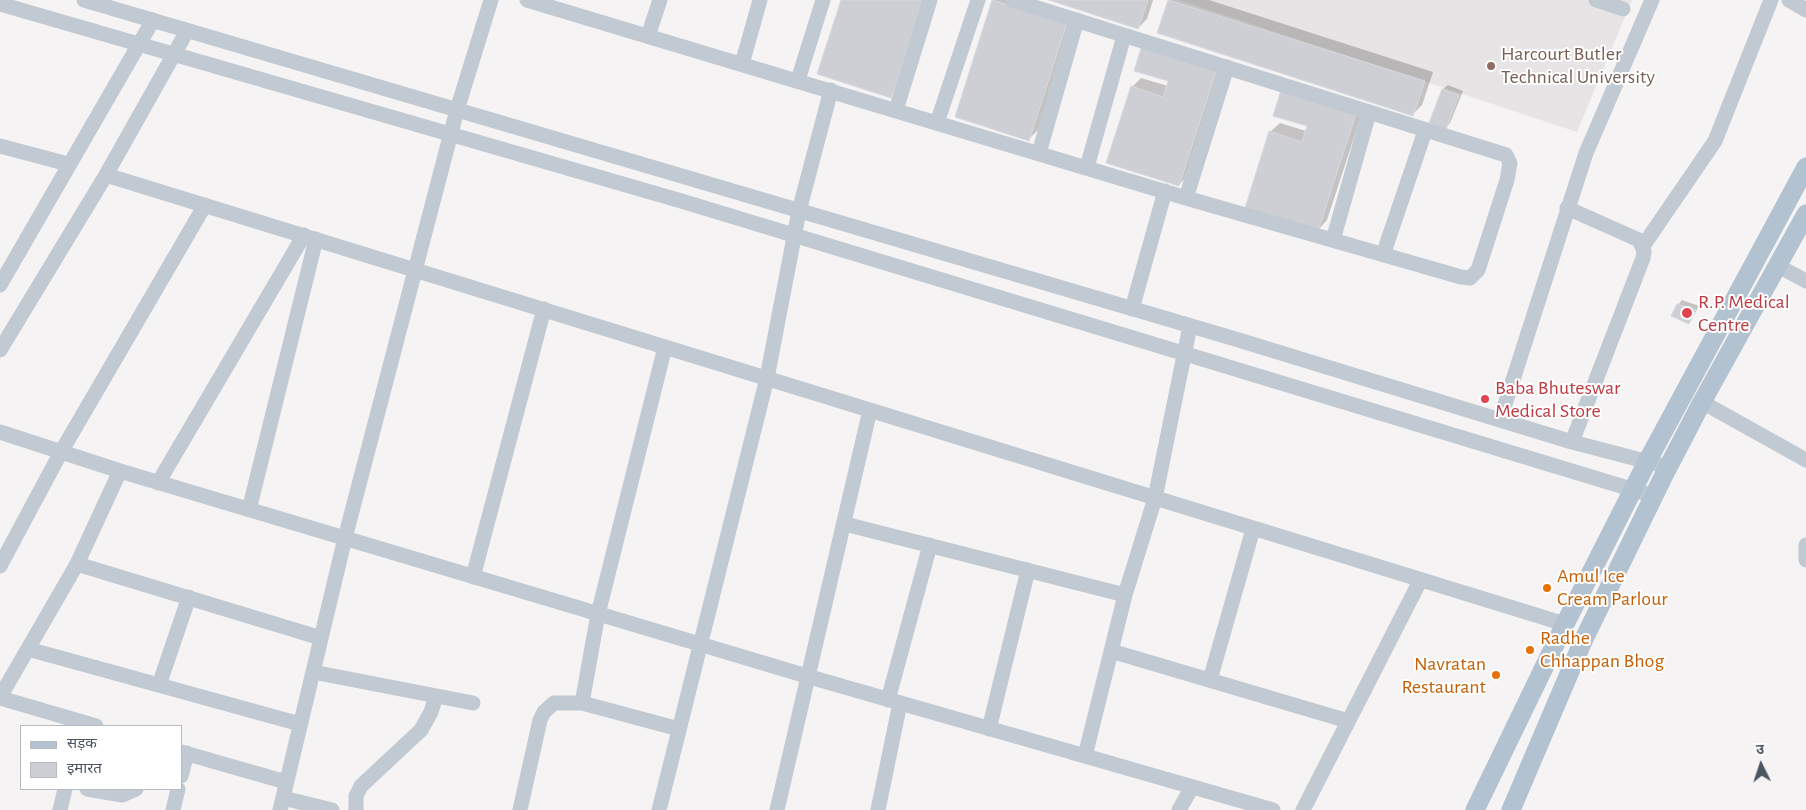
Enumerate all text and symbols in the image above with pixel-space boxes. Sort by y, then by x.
place label: Harcourt Butler Technical University [1501,42,1655,89]
marker: Harcourt Butler Technical University [1485,60,1497,72]
place label: R.P. Medical Centre [1698,290,1790,337]
marker: R.P. Medical Centre [1680,306,1694,320]
place label: Baba Bhuteswar Medical Store [1495,376,1621,423]
marker: Baba Bhuteswar Medical Store [1479,393,1491,405]
place label: Amul Ice Cream Parlour [1557,564,1668,611]
marker: Amul Ice Cream Parlour [1541,582,1553,594]
place label: Radhe Chhappan Bhog [1540,626,1664,673]
marker: Radhe Chhappan Bhog [1524,644,1536,656]
place label: Navratan Restaurant [1401,652,1486,699]
marker: Navratan Restaurant [1490,669,1502,681]
legend [20,725,182,790]
text: सड़क [67,736,97,751]
north arrow [1736,740,1786,790]
text: उ [1755,743,1765,757]
text: इमारत [67,761,102,776]

